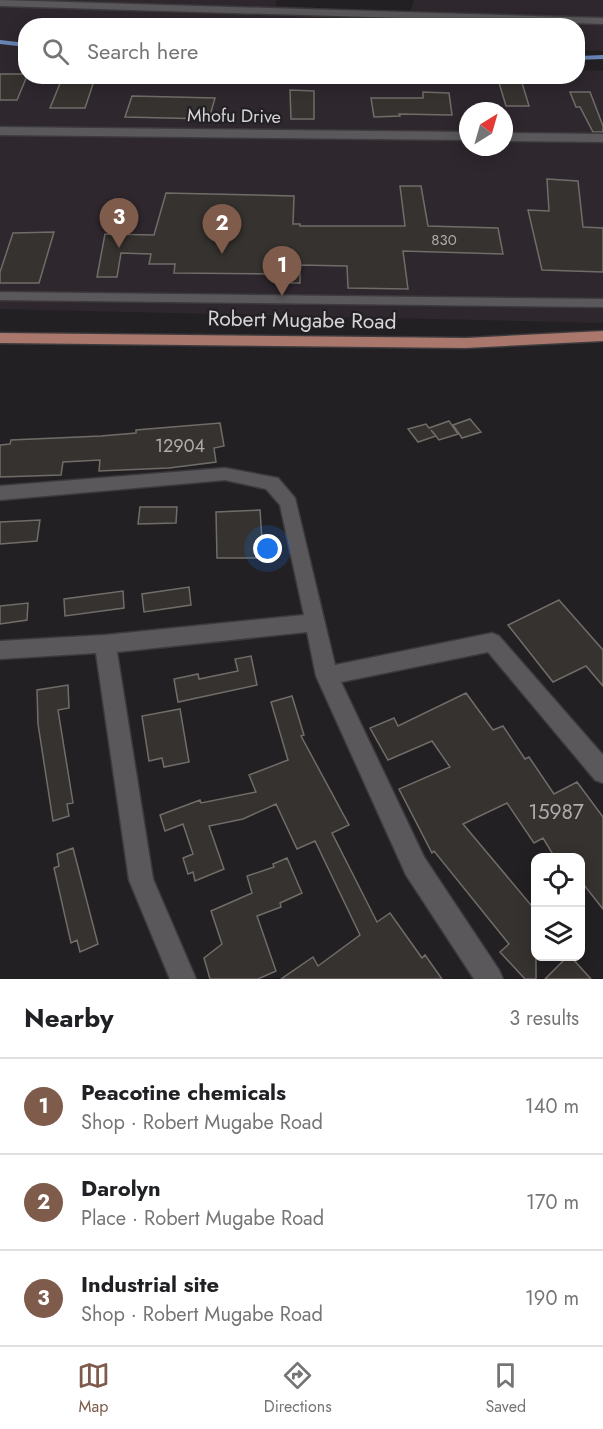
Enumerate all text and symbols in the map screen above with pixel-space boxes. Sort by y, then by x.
search box [18,18,585,84]
icon: search [39,35,72,68]
text: Search here [87,35,198,67]
street label: Mhofu Drive [187,102,281,130]
north arrow [459,102,513,156]
pin: 3 [100,198,138,248]
pin: 2 [202,204,242,254]
house number: 830 [431,229,457,251]
pin: 1 [262,246,302,296]
street label: Robert Mugabe Road [207,303,397,337]
house number: 12904 [155,433,205,459]
your location [253,534,282,563]
house number: 15987 [528,797,584,827]
map controls [531,853,585,961]
button: locate [531,853,585,907]
button: layers [531,907,585,961]
text: Nearby [24,999,113,1037]
text: 3 results [509,1004,579,1033]
text: Peacotine chemicals [81,1076,286,1108]
text: 1 [38,1092,49,1121]
text: 140 m [525,1092,579,1121]
text: Shop · Robert Mugabe Road [81,1108,323,1137]
text: Darolyn [81,1172,161,1204]
text: 2 [37,1188,50,1217]
text: 170 m [526,1188,579,1217]
text: Place · Robert Mugabe Road [81,1204,324,1233]
text: Industrial site [81,1268,219,1300]
text: 3 [37,1284,50,1313]
text: 190 m [525,1284,579,1313]
text: Shop · Robert Mugabe Road [81,1300,323,1329]
tab: Map [77,1359,110,1418]
tab: Directions [264,1359,332,1418]
tab: Saved [485,1359,526,1418]

